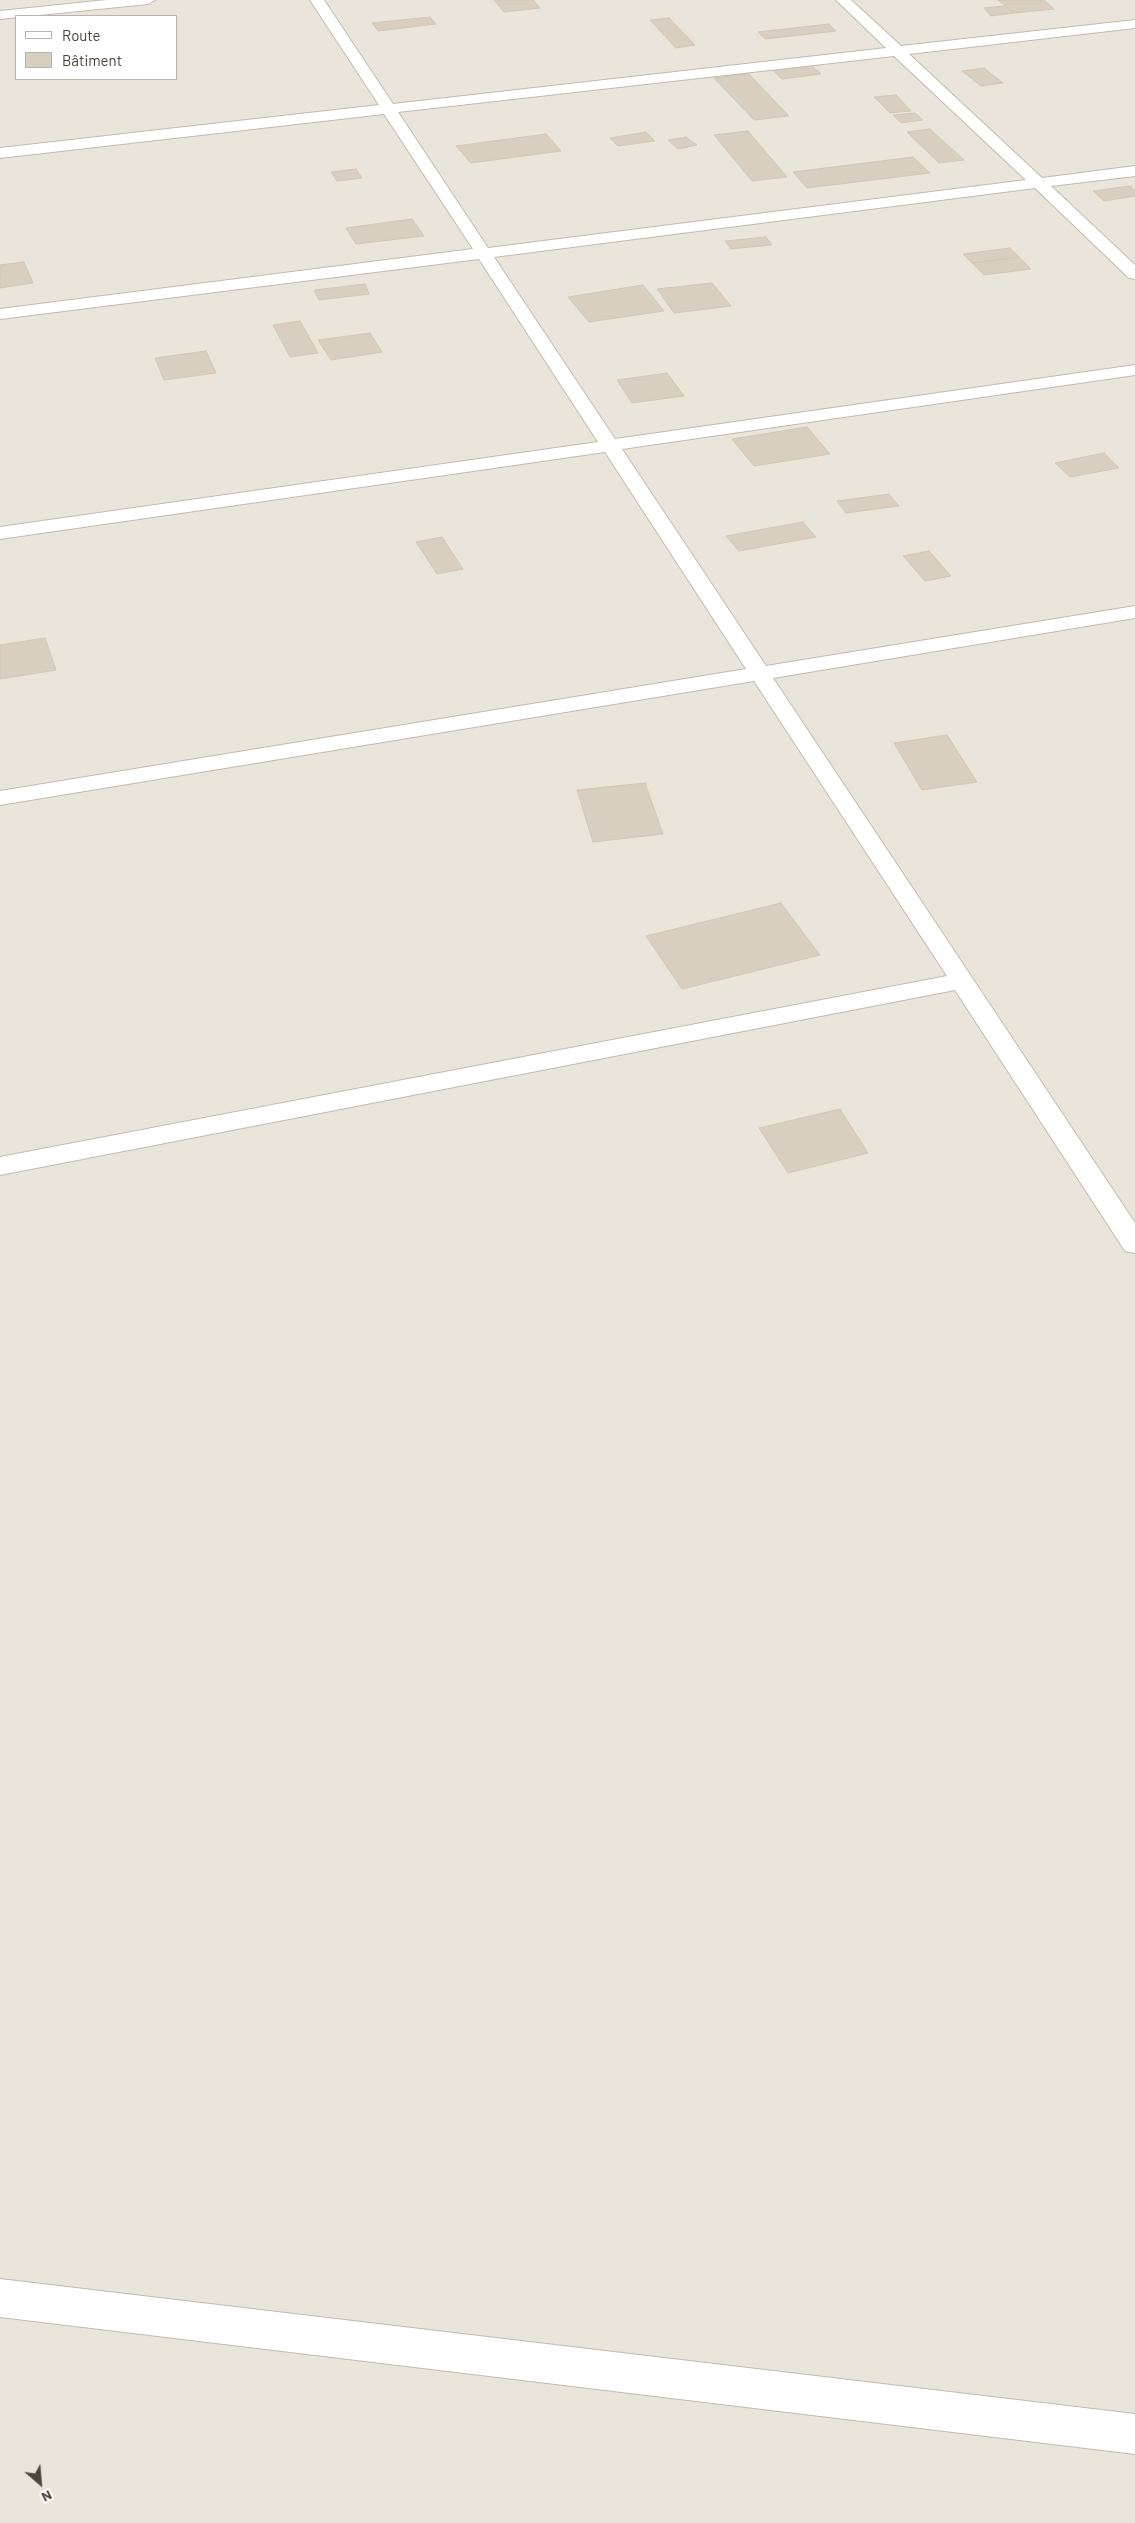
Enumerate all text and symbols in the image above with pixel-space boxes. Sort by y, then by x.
legend [15,15,178,80]
text: Route [62,26,101,44]
text: Bâtiment [62,51,122,69]
north arrow [15,2458,65,2508]
text: N [39,2487,55,2506]

